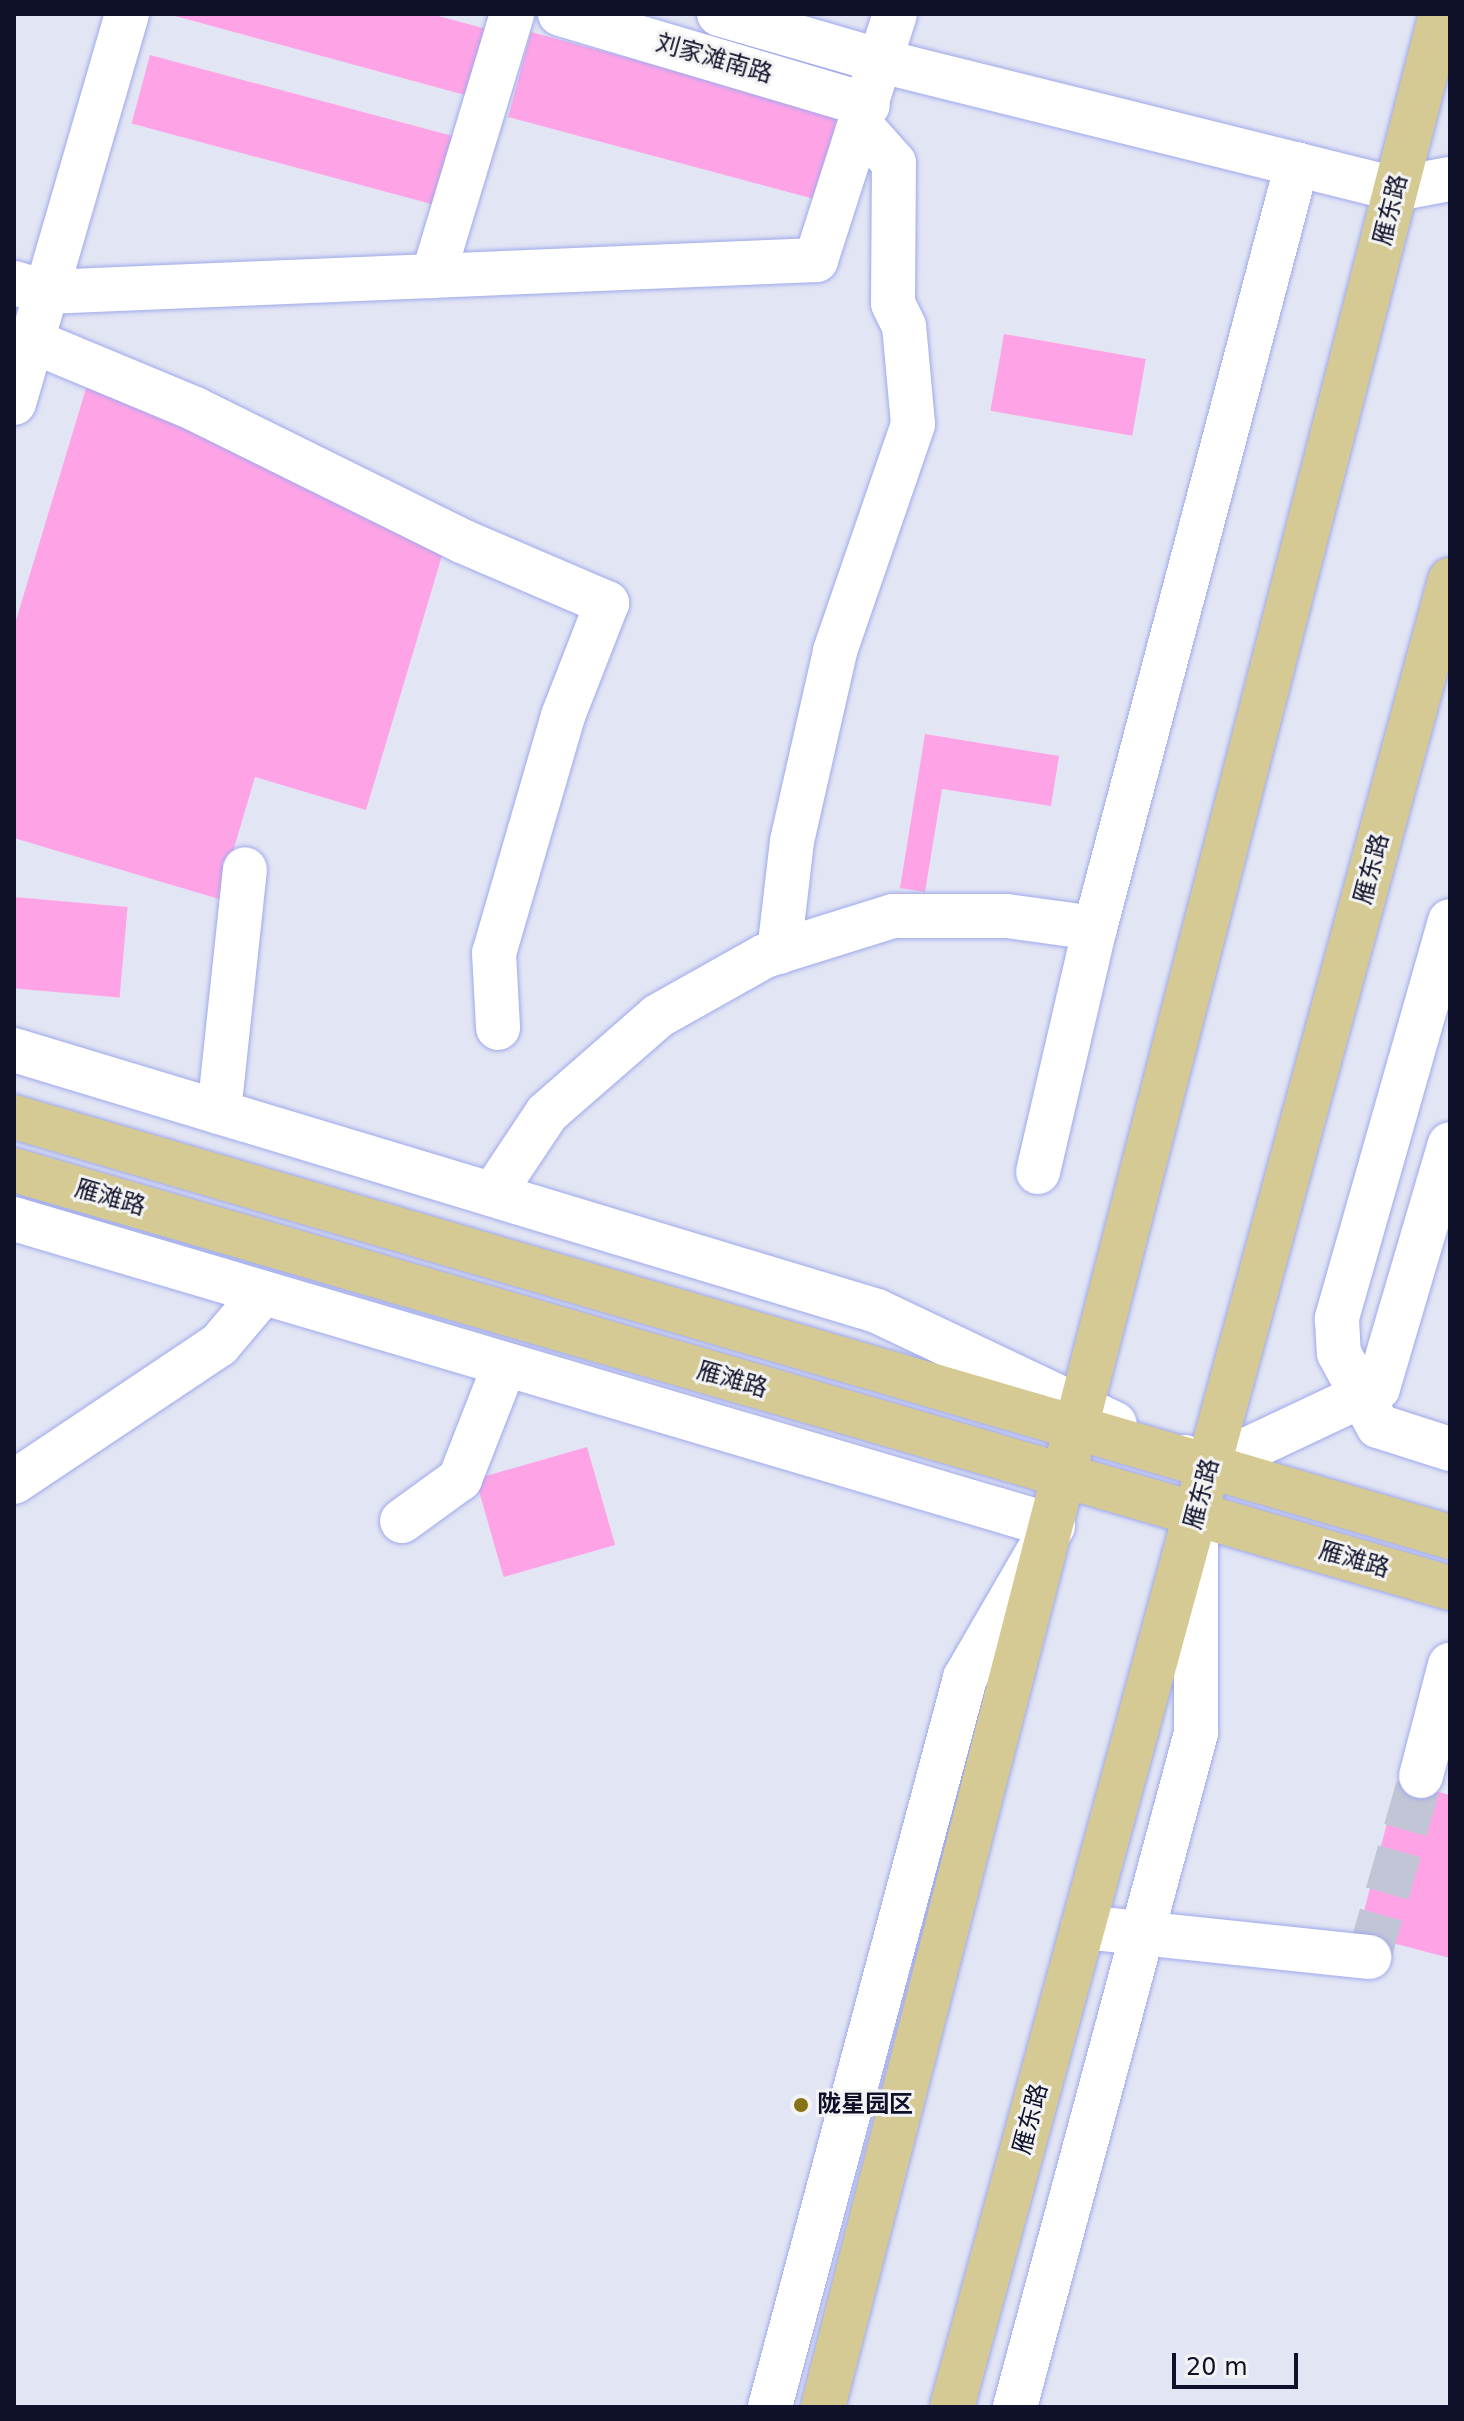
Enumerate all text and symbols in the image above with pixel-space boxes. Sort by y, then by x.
street label: 刘家滩南路 [652,29,776,89]
street label: 雁东路 [1368,172,1414,248]
street label: 雁东路 [1349,830,1395,908]
street label: 雁滩路 [71,1174,149,1222]
street label: 雁滩路 [693,1356,771,1404]
street label: 雁东路 [1179,1455,1225,1533]
street label: 雁滩路 [1315,1536,1393,1584]
street label: 雁东路 [1008,2080,1054,2158]
place label: 陇星园区 [817,2091,913,2119]
marker: 陇星园区 [792,2096,810,2114]
scale bar [1176,2337,1302,2387]
text: 20 m [1186,2353,1248,2381]

